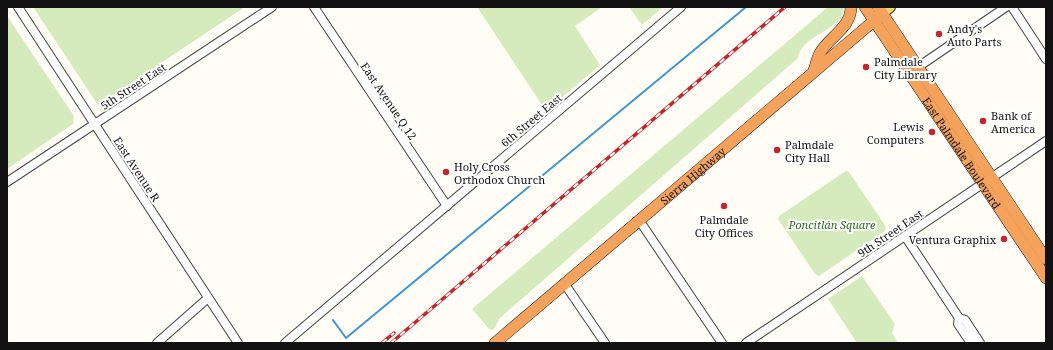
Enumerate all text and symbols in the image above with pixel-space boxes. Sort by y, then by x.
place label: Andy's Auto Parts [947,21,1001,49]
marker: Andy's Auto Parts [934,29,944,39]
place label: Palmdale City Library [874,54,938,82]
street label: 5th Street East [97,59,169,113]
street label: East Avenue Q 12 [358,59,420,143]
marker: Palmdale City Library [861,62,871,72]
street label: 6th Street East [497,90,565,150]
street label: East Palmdale Boulevard [920,94,1005,211]
place label: Bank of America [991,108,1035,136]
marker: Bank of America [978,116,988,126]
place label: Lewis Computers [867,119,924,147]
marker: Lewis Computers [927,127,937,137]
street label: East Avenue R [111,134,164,205]
place label: Palmdale City Hall [785,137,834,165]
street label: Sierra Highway [656,143,729,207]
marker: Palmdale City Hall [772,145,782,155]
place label: Holy Cross Orthodox Church [454,159,545,187]
marker: Holy Cross Orthodox Church [441,167,451,177]
marker: Palmdale City Offices [719,201,729,211]
street label: 9th Street East [855,206,926,260]
place label: Palmdale City Offices [695,212,753,240]
park label: Poncitlán Square [787,217,876,232]
place label: Ventura Graphix [909,232,997,247]
marker: Ventura Graphix [999,234,1009,244]

